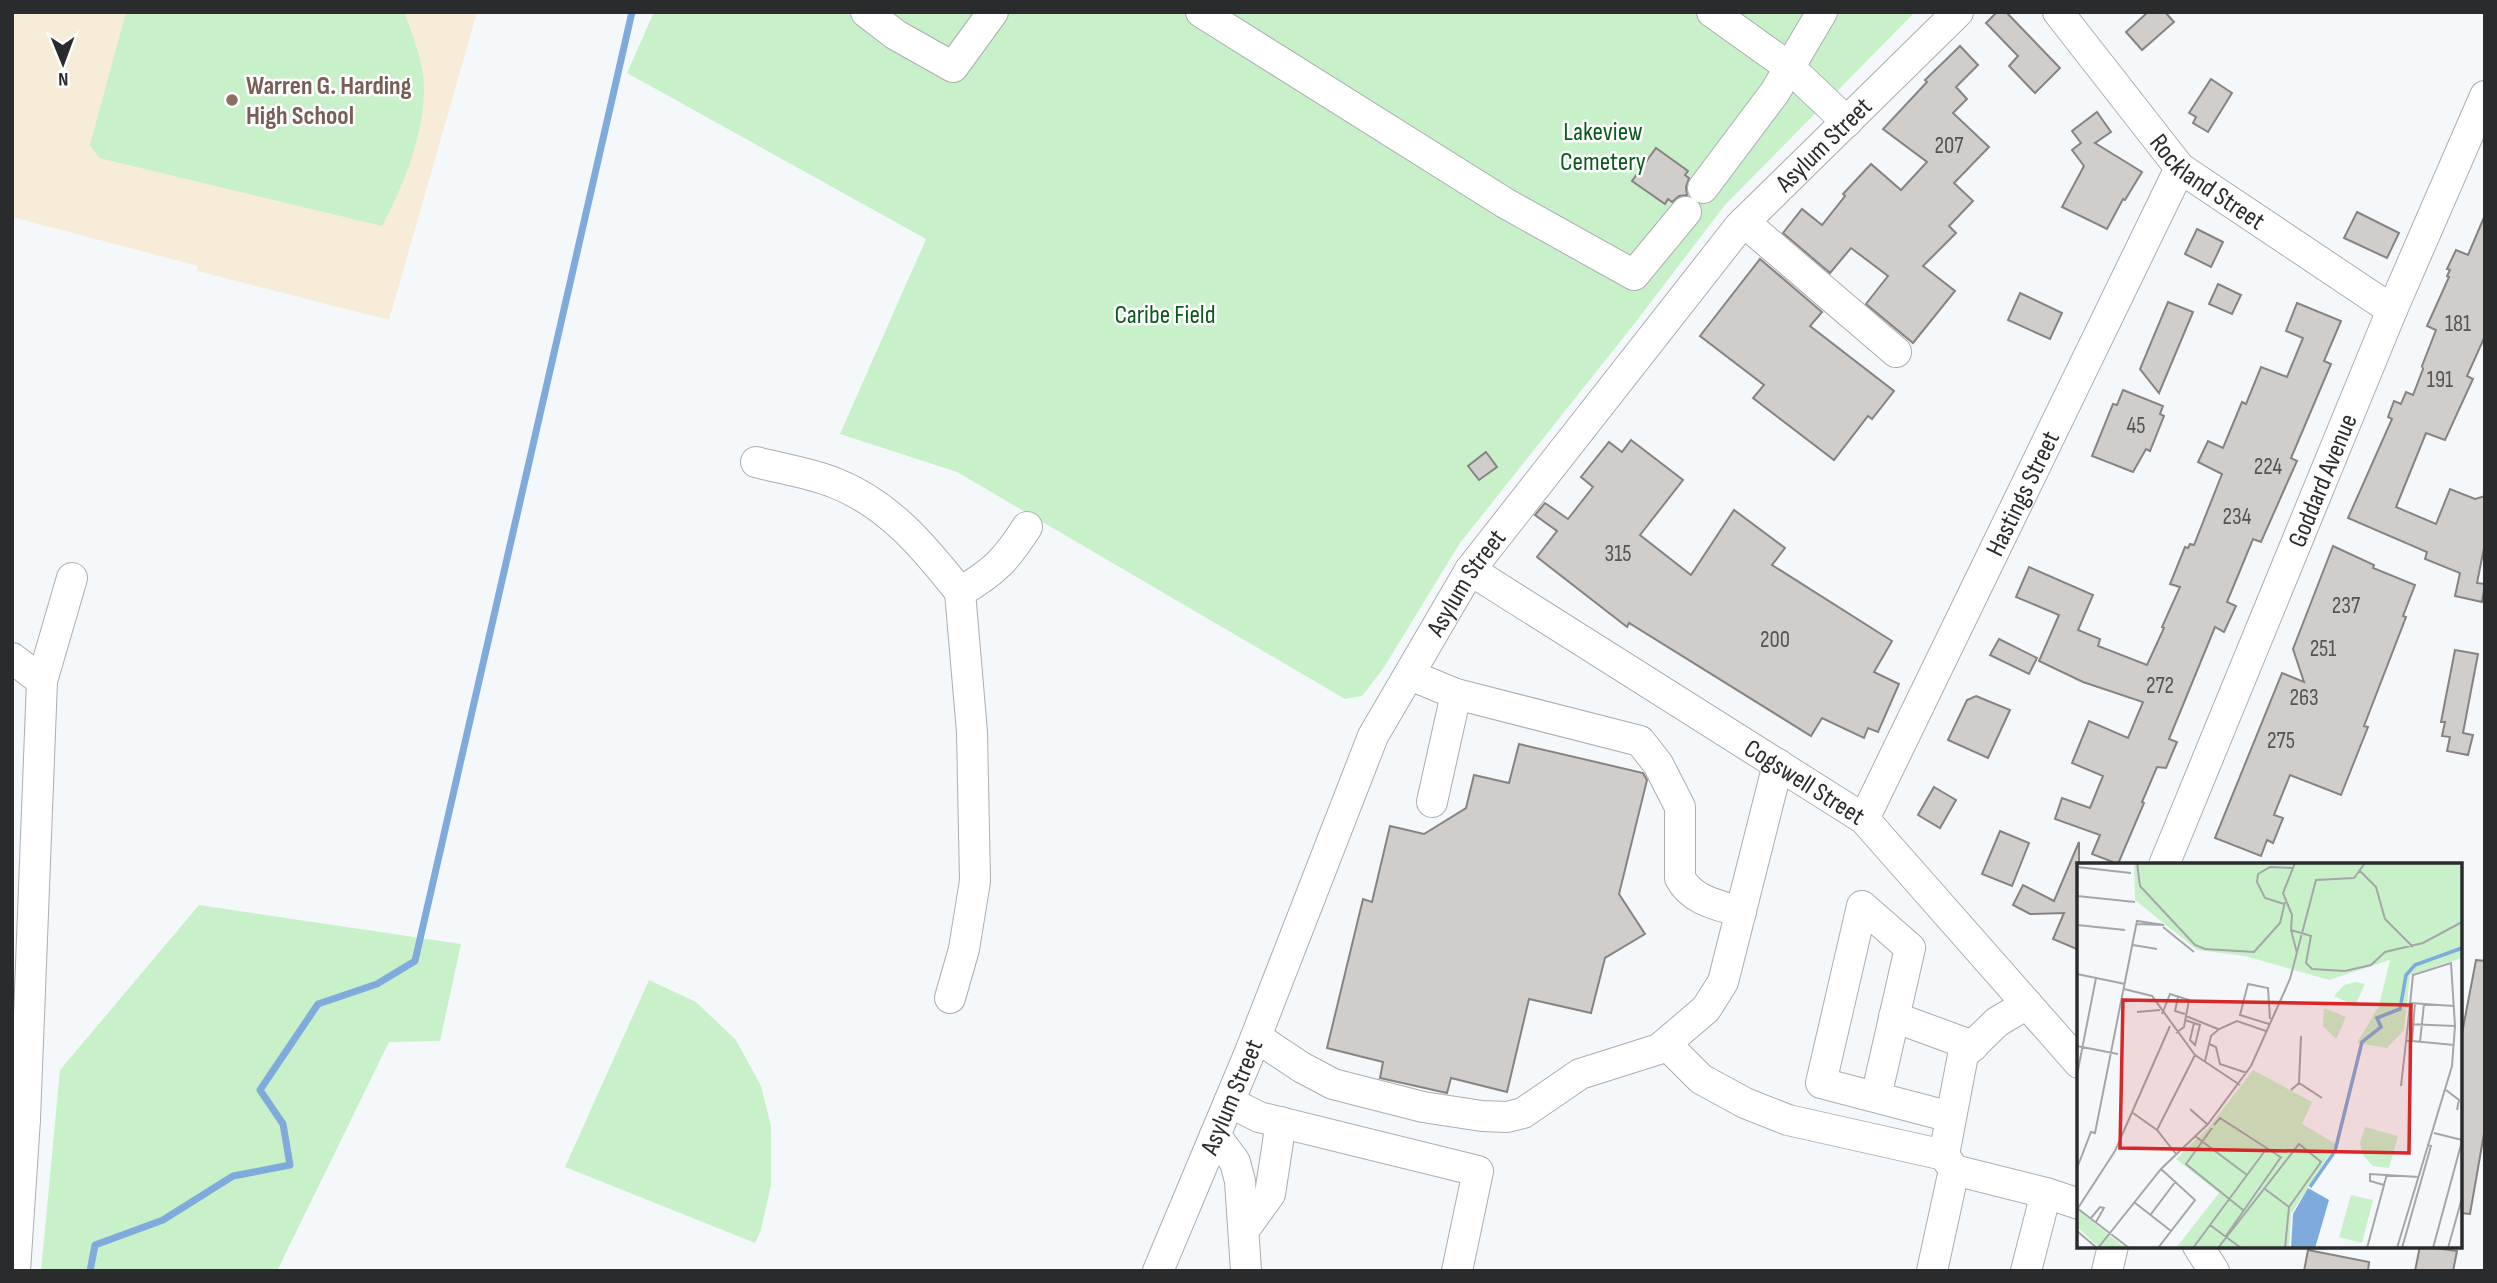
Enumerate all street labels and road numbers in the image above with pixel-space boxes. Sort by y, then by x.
street label: Asylum Street [1769,91,1879,200]
street label: Rockland Street [2142,128,2270,237]
street label: Goddard Avenue [2282,410,2365,552]
street label: Hastings Street [1980,426,2067,562]
street label: Asylum Street [1420,523,1513,643]
street label: Cogswell Street [1738,733,1870,832]
street label: Asylum Street [1194,1035,1270,1160]

